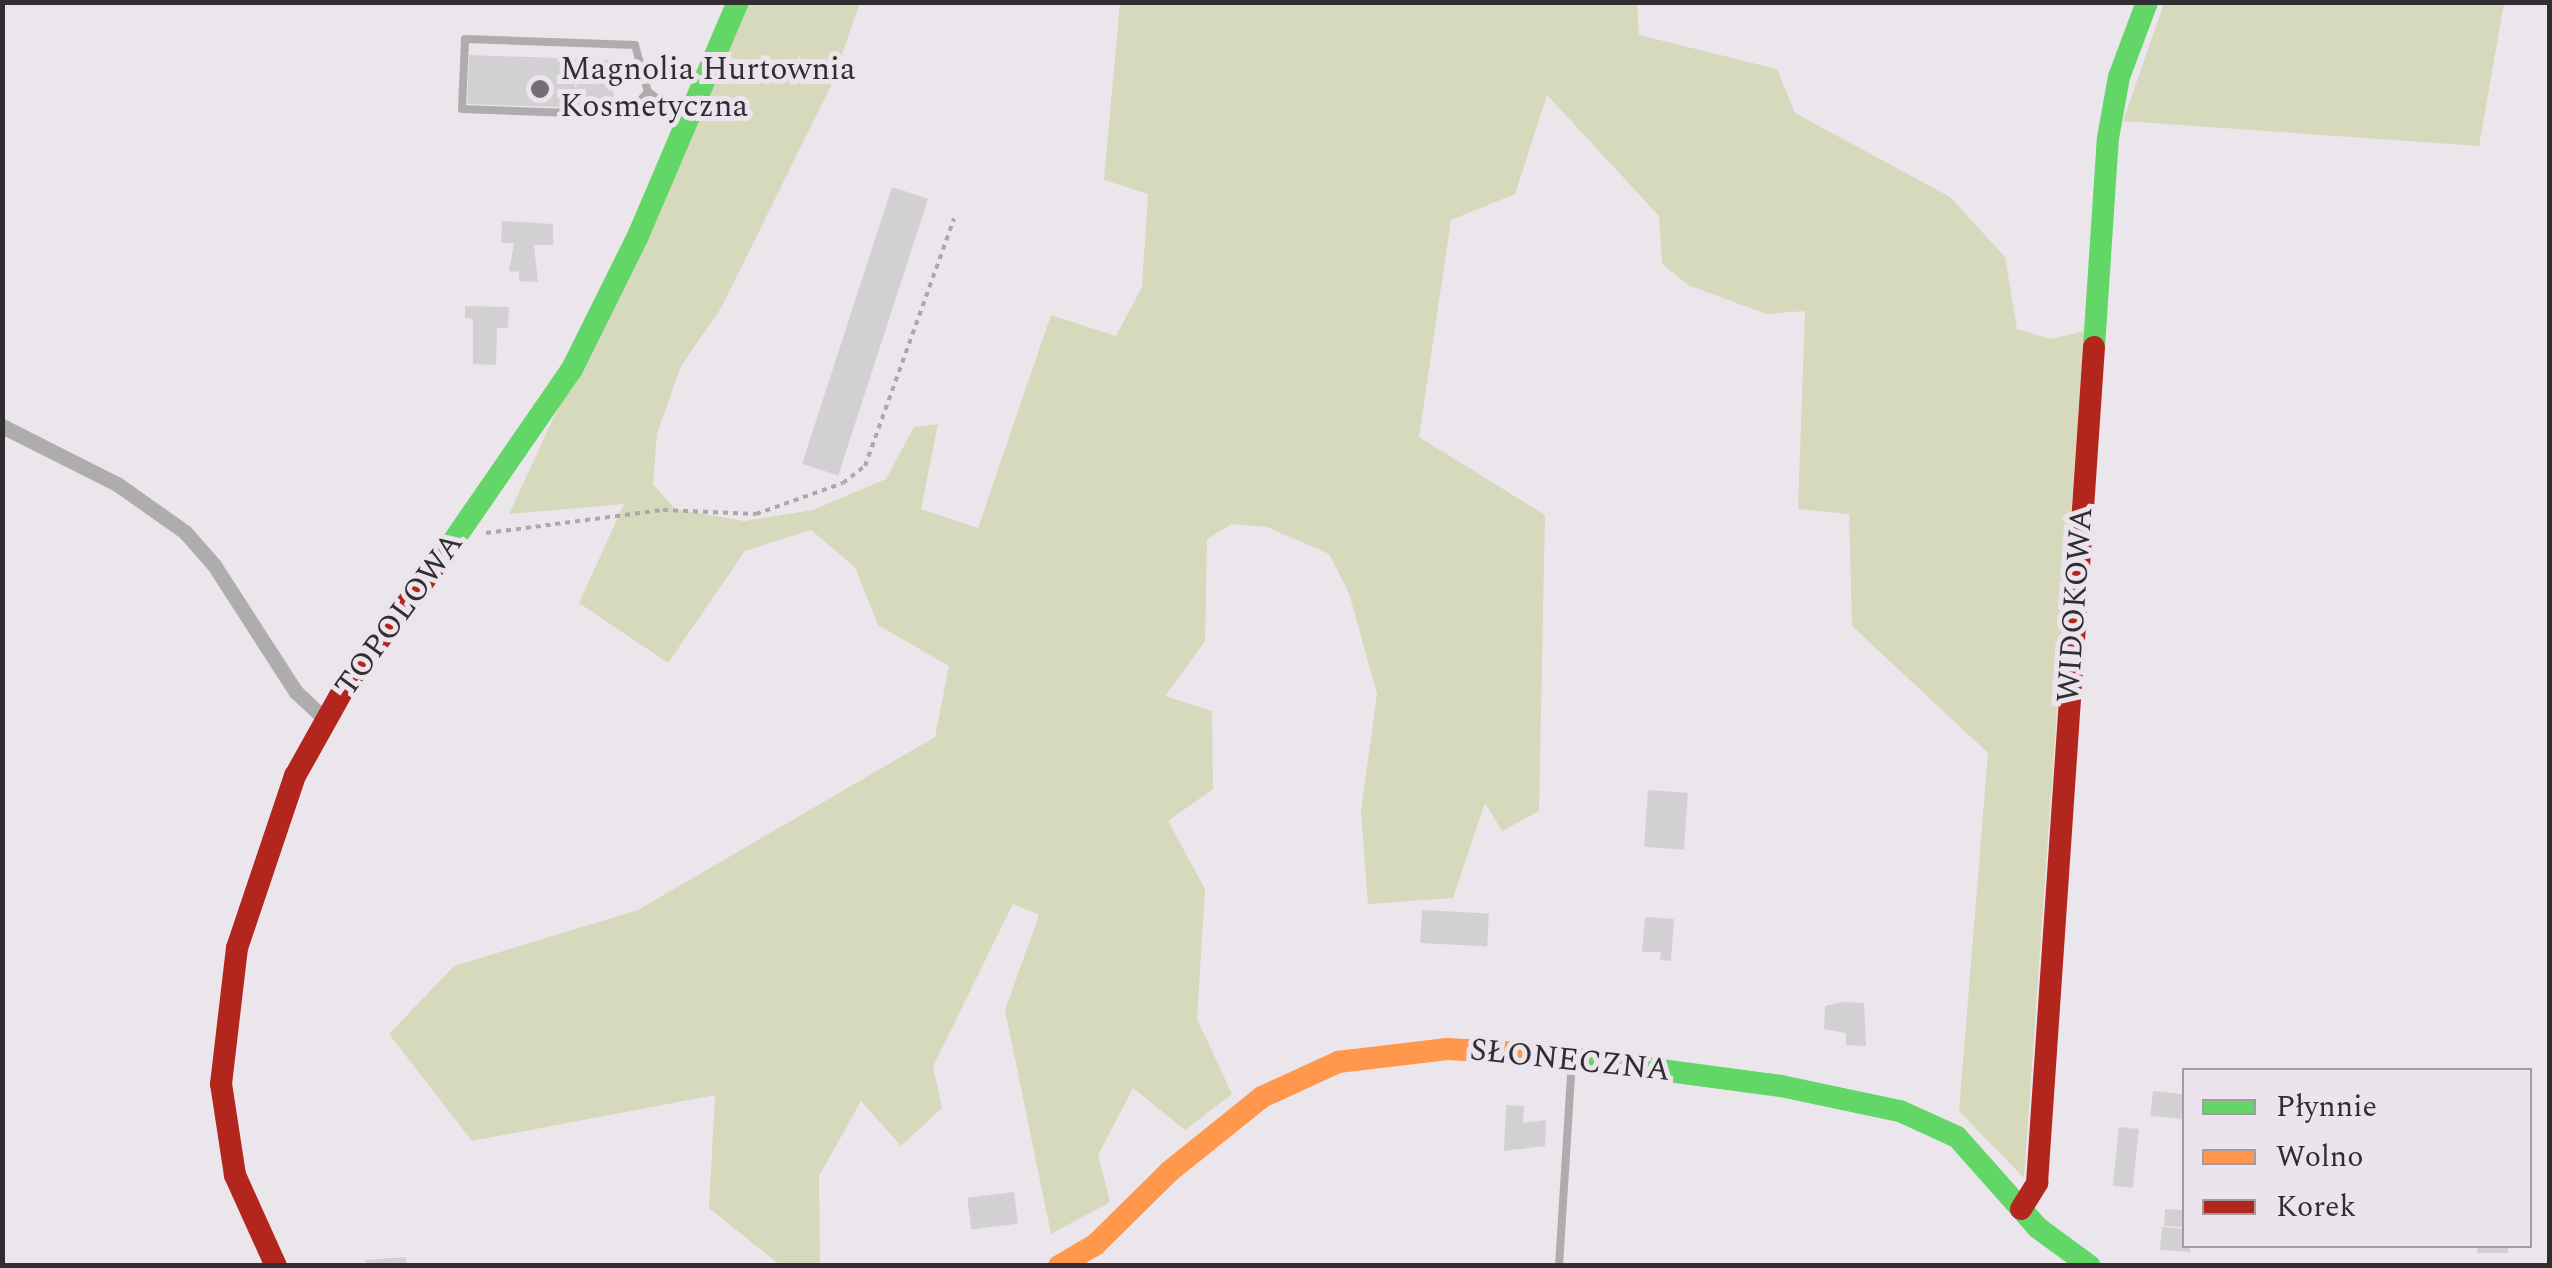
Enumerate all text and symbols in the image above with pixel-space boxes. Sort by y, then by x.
place label: Magnolia Hurtownia Kosmetyczna [560,52,856,127]
marker: Magnolia Hurtownia Kosmetyczna [529,78,551,100]
street label: WIDOKOWA [2050,506,2102,704]
street label: TOPOLOWA [328,526,472,704]
street label: SŁONECZNA [1468,1031,1672,1091]
legend [2182,1068,2532,1248]
text: Płynnie [2276,1084,2377,1130]
text: Wolno [2276,1134,2364,1180]
text: Korek [2276,1184,2356,1230]

